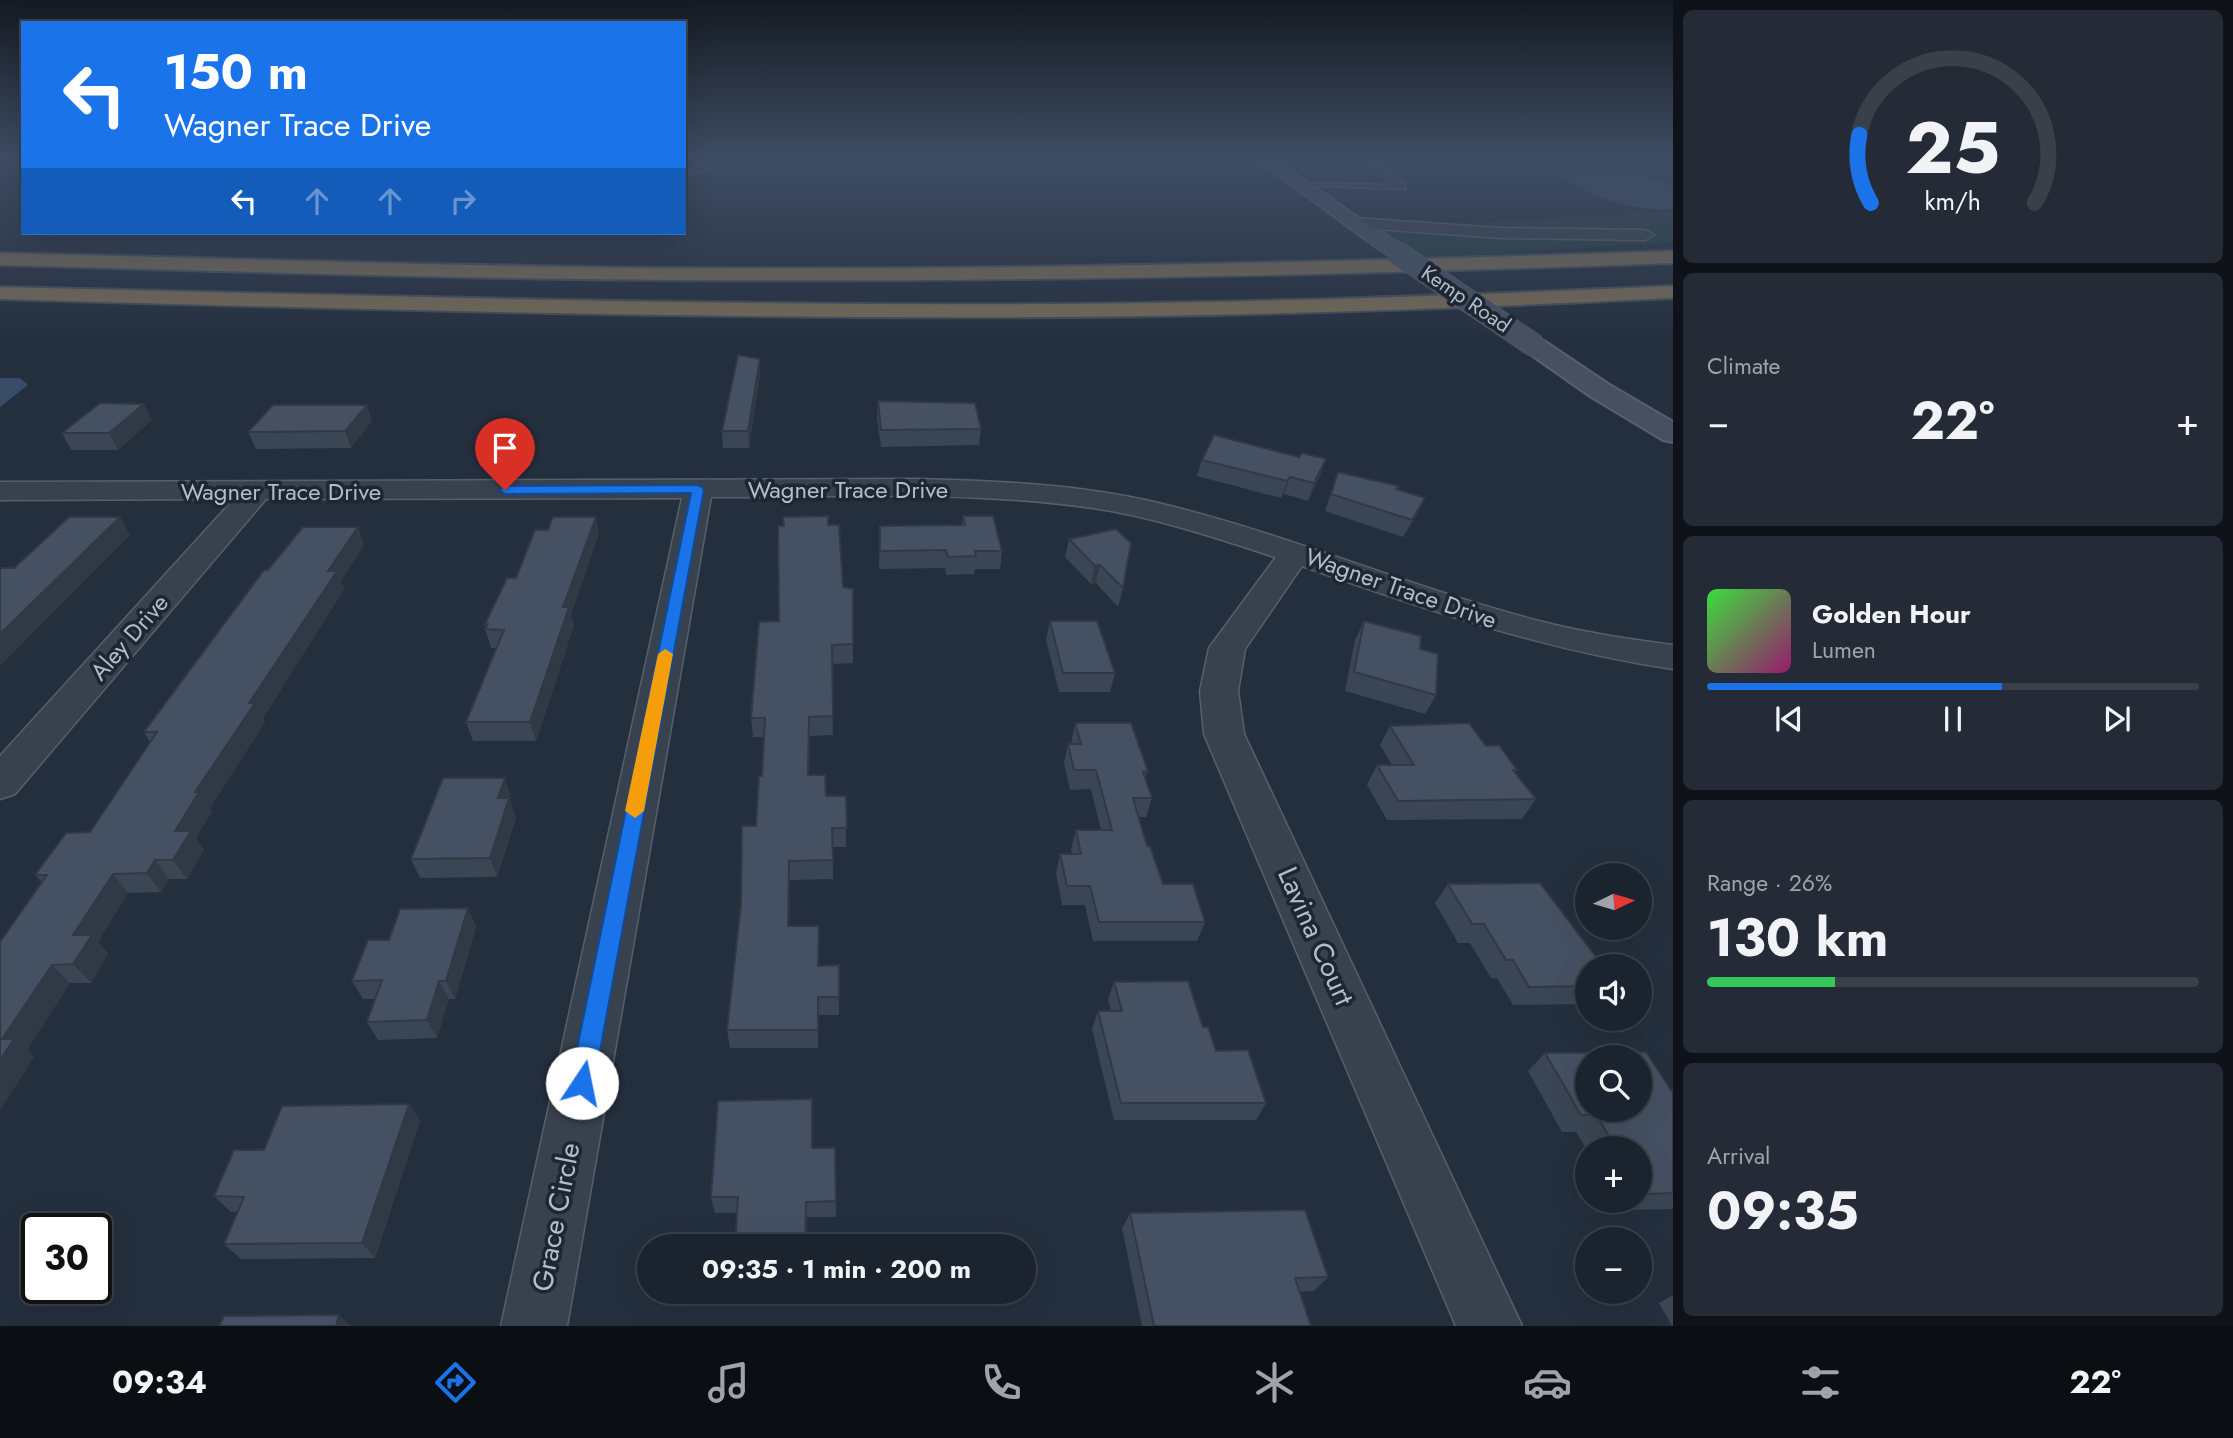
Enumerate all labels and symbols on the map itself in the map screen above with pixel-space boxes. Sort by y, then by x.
street label: Kemp Road [1415,258,1517,340]
pin [475,418,535,490]
street label: Wagner Trace Drive [748,472,948,507]
street label: Wagner Trace Drive [181,474,381,509]
street label: Wagner Trace Drive [1301,539,1501,637]
street label: Aley Drive [82,586,176,688]
street label: Lavina Court [1267,860,1365,1012]
north arrow [1575,863,1652,940]
position arrow [545,1046,619,1120]
street label: Grace Circle [521,1139,591,1295]
speed limit sign: 30 [21,1213,112,1304]

